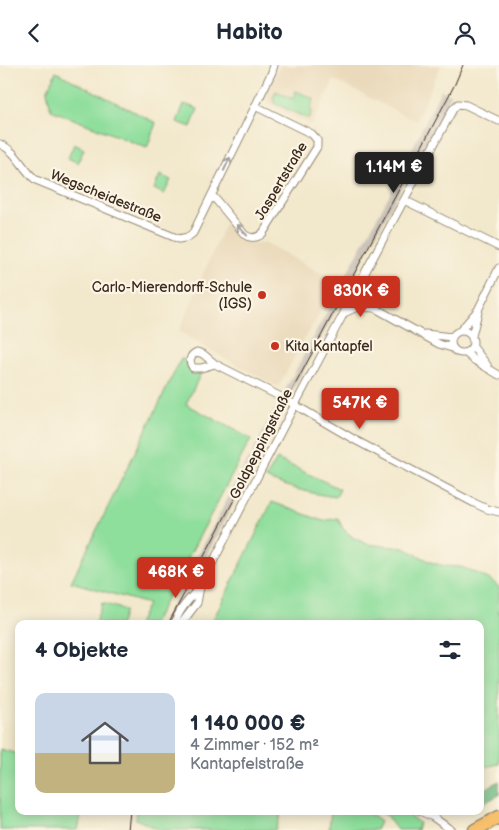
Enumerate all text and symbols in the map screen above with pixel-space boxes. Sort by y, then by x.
icon: back [20,19,48,47]
text: Habito [216,19,283,46]
icon: person [451,19,479,47]
street label: Jaspertstraße [251,139,311,223]
pin: 1.14M € [348,151,440,194]
one-way arrow [223,157,232,172]
text: 1.14M € [366,158,422,177]
street label: Wegscheidestraße [48,166,164,226]
one-way arrow [236,224,247,237]
pin: 830K € [320,275,402,318]
place label: Carlo-Mierendorff-Schule (IGS) [92,279,252,312]
text: 830K € [333,282,389,301]
marker: Carlo-Mierendorff-Schule (IGS) [256,289,268,301]
place label: Kita Kantapfel [285,338,373,355]
marker: Kita Kantapfel [269,340,281,352]
street label: Goldpeppingstraße [226,386,296,502]
pin: 547K € [319,387,401,430]
text: 547K € [333,394,387,413]
pin: 468K € [135,557,217,599]
text: 468K € [148,563,204,582]
icon: filters [436,636,464,664]
text: 4 Objekte [35,638,128,663]
text: 1 140 000 € [190,711,305,736]
icon: home [75,713,135,773]
text: 4 Zimmer · 152 m² [190,736,319,755]
text: Kantapfelstraße [190,755,304,774]

